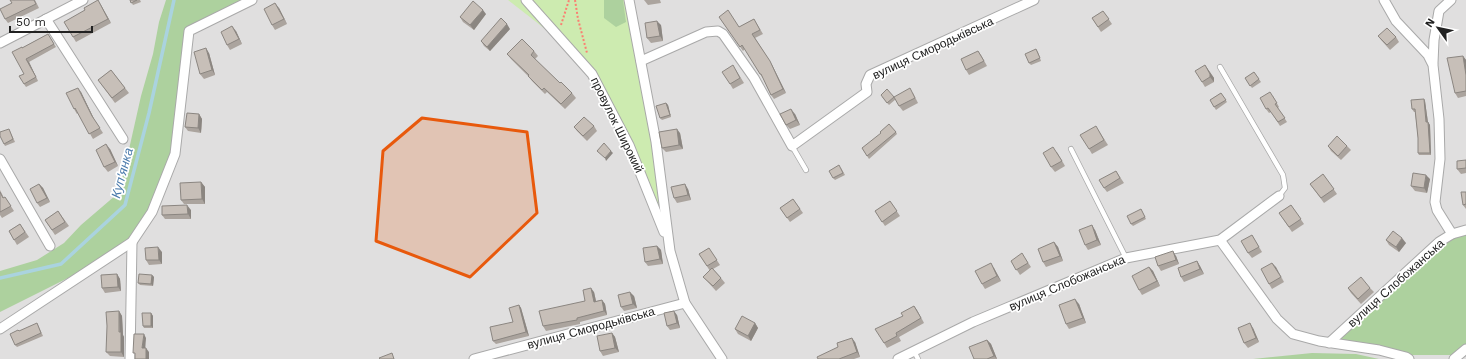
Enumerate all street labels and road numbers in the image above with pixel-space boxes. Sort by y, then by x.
street label: вулиця Смородьківська [870,14,996,82]
street label: провулок Широкий [588,75,646,175]
street label: вулиця Слобожанська [1345,236,1447,330]
street label: вулиця Слобожанська [1007,252,1127,314]
street label: вулиця Смородьківська [526,304,657,352]

